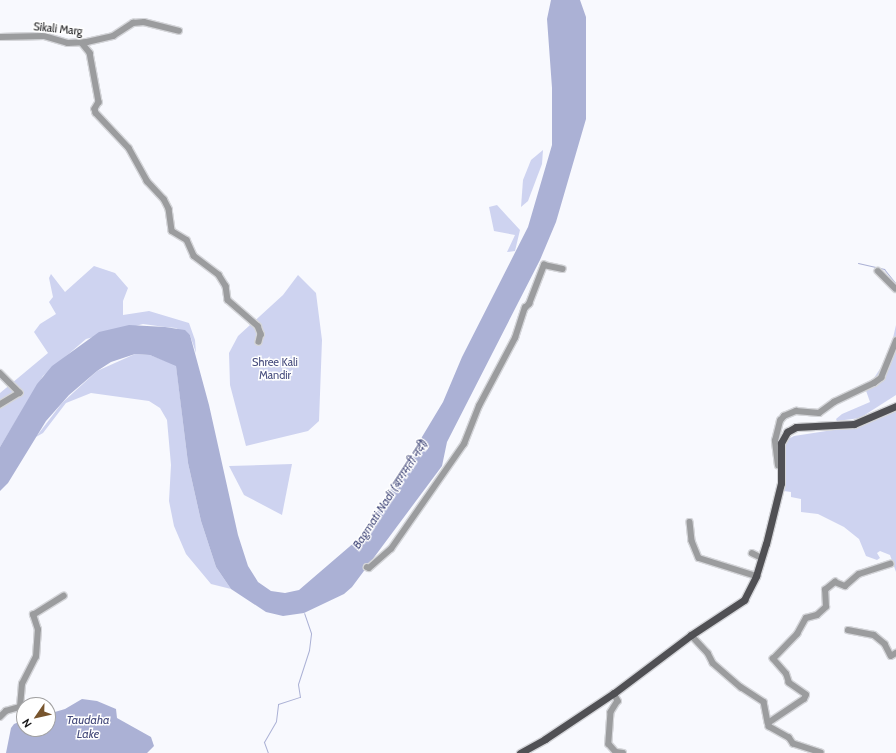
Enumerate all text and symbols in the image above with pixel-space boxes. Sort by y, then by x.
street label: Sikali Marg [33,20,83,38]
park label: Shree Kali Mandir [252,356,298,382]
water label: Bagmati Nadi (बागमती नदी) [349,437,431,551]
north arrow [16,697,56,737]
water label: Taudaha Lake [67,713,109,741]
text: N [19,716,35,730]

